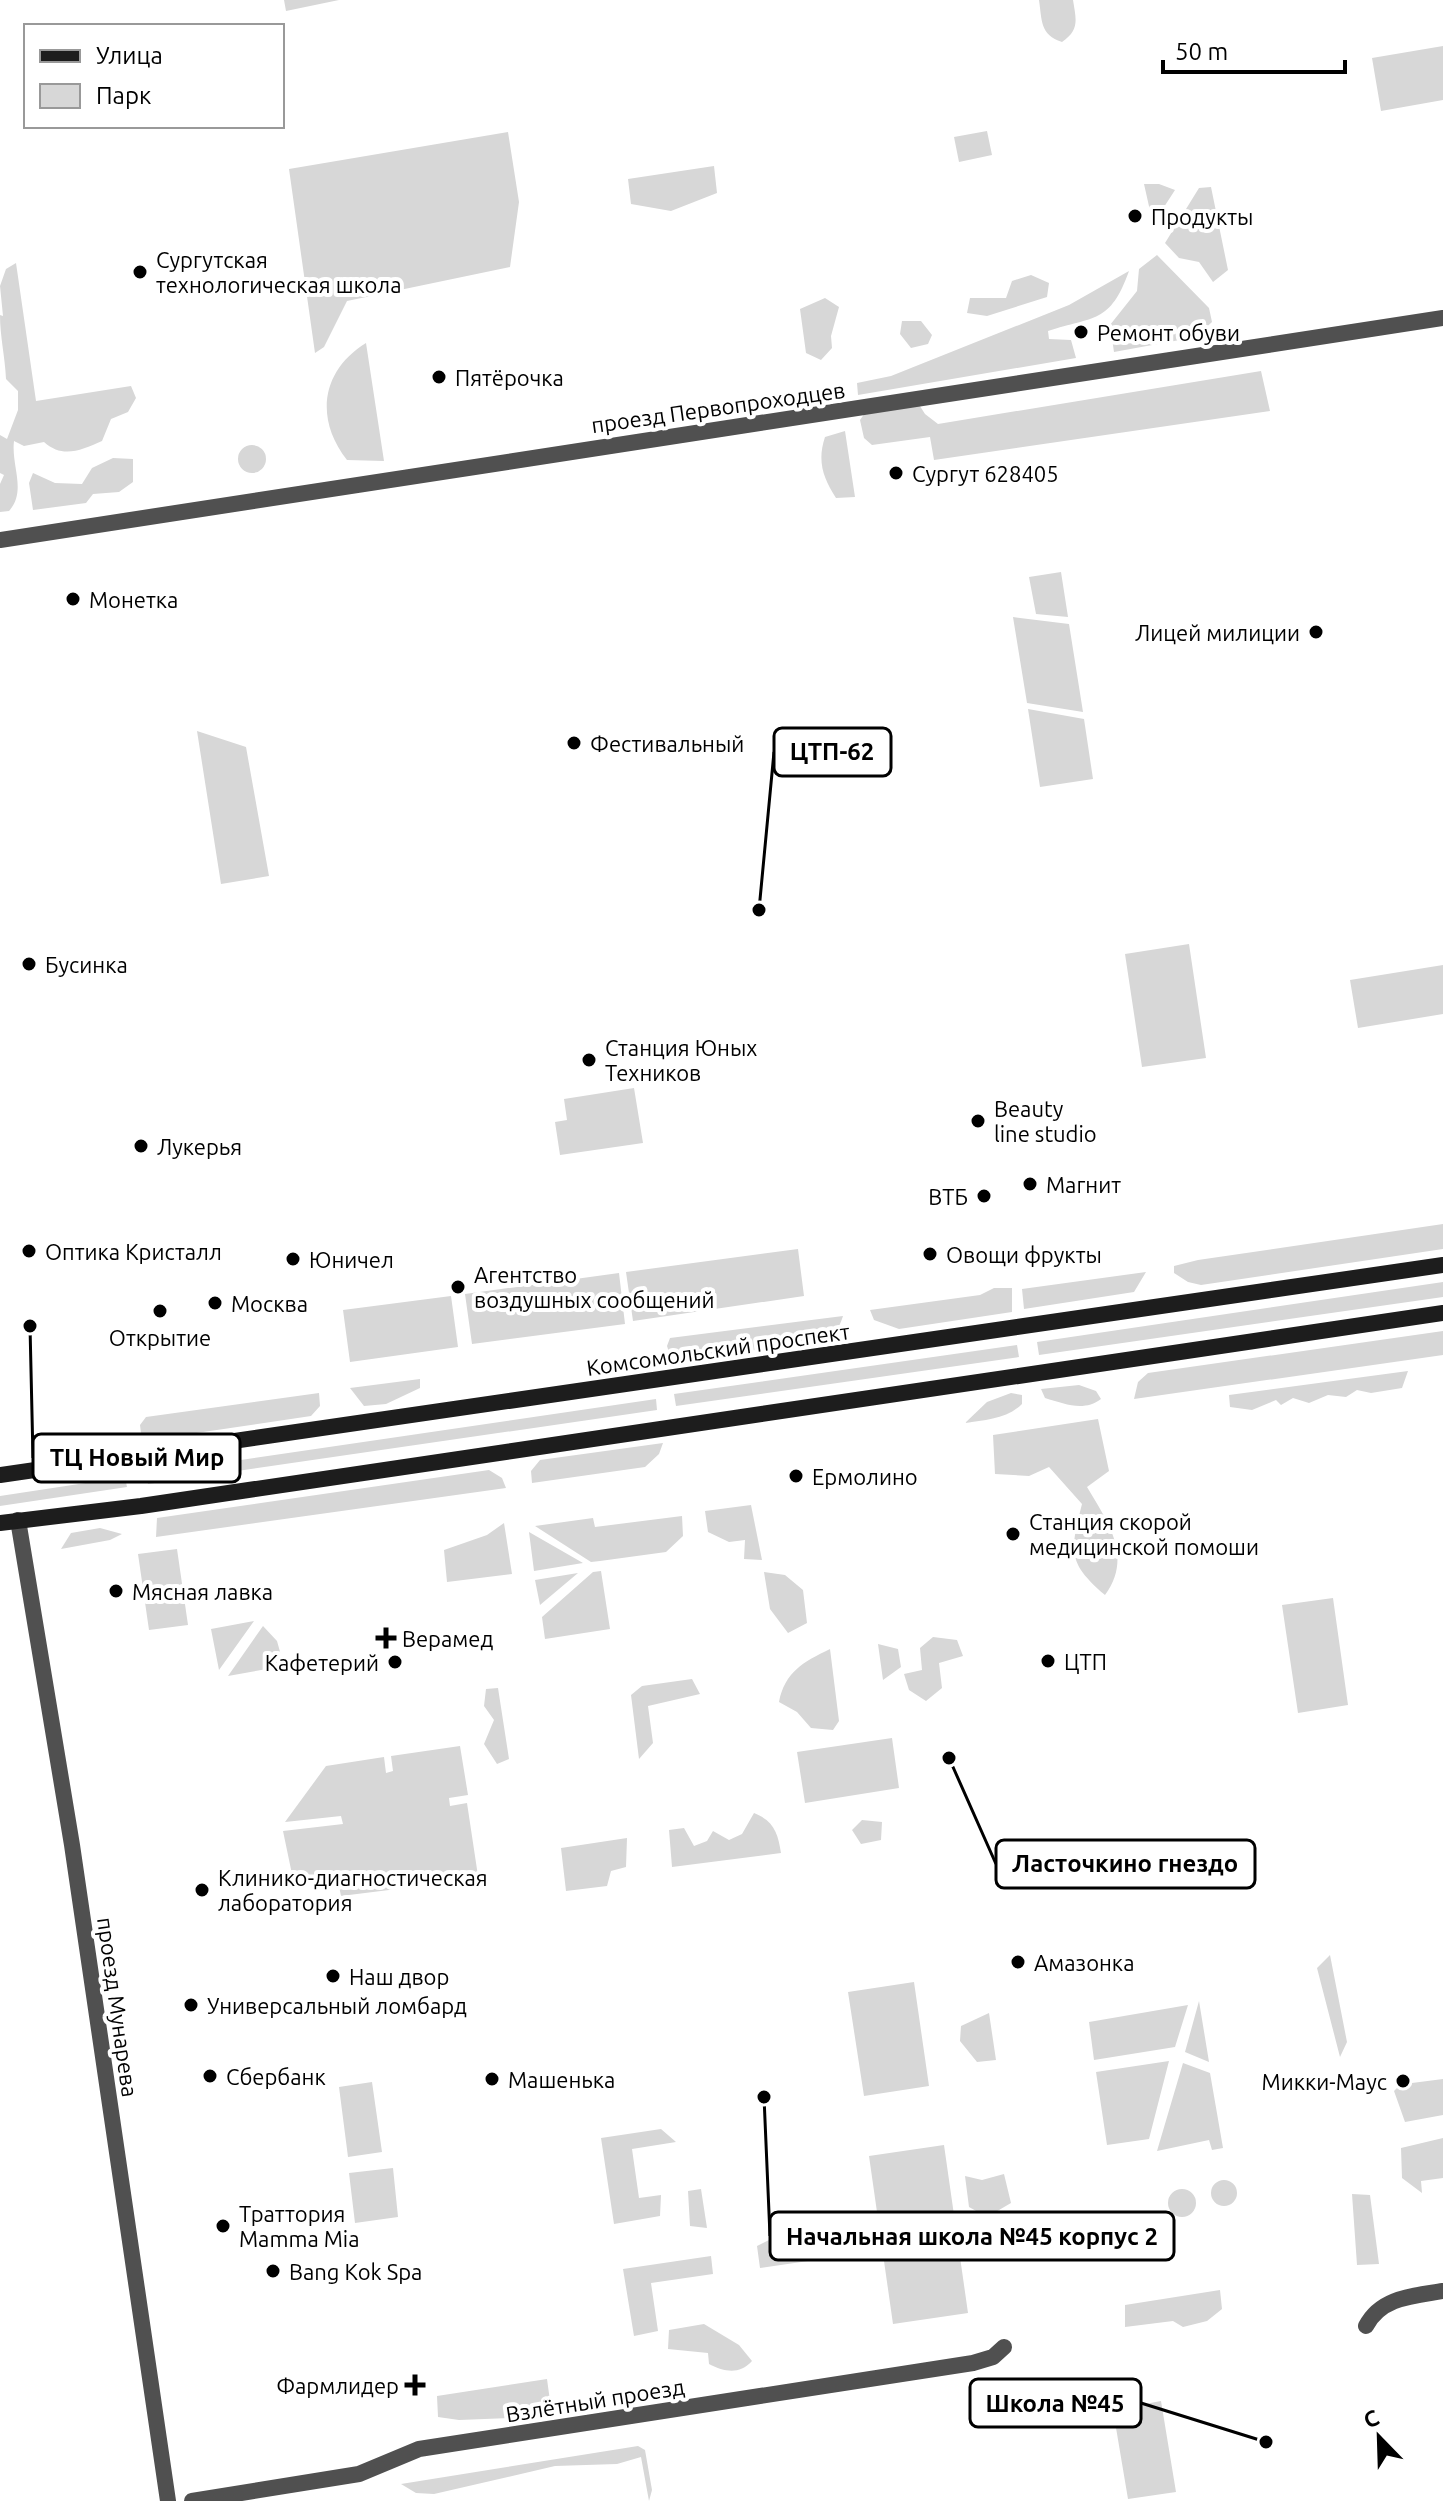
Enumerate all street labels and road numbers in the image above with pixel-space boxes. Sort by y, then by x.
street label: проезд Первопроходцев [589,377,847,437]
street label: Комсомольский проспект [585,1318,851,1380]
street label: проезд Мунарева [93,1915,143,2099]
street label: Взлётный проезд [504,2374,686,2426]

